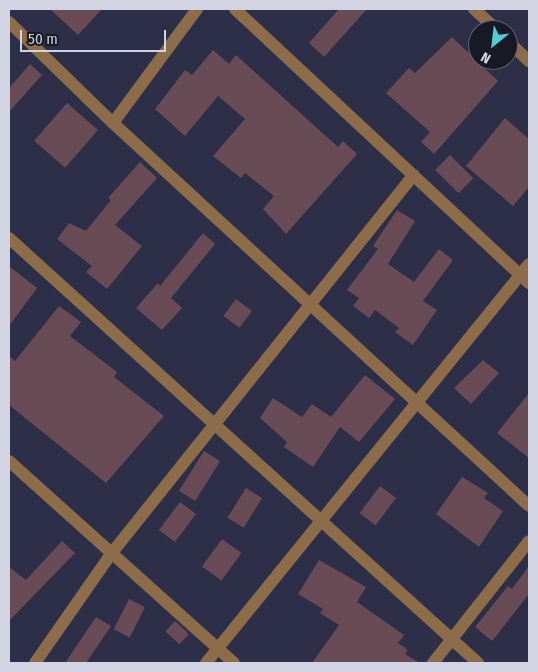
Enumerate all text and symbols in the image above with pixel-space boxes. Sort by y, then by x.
scale bar [22,20,169,52]
north arrow [468,20,518,70]
text: 50 m [28,30,58,48]
text: N [478,48,494,67]

